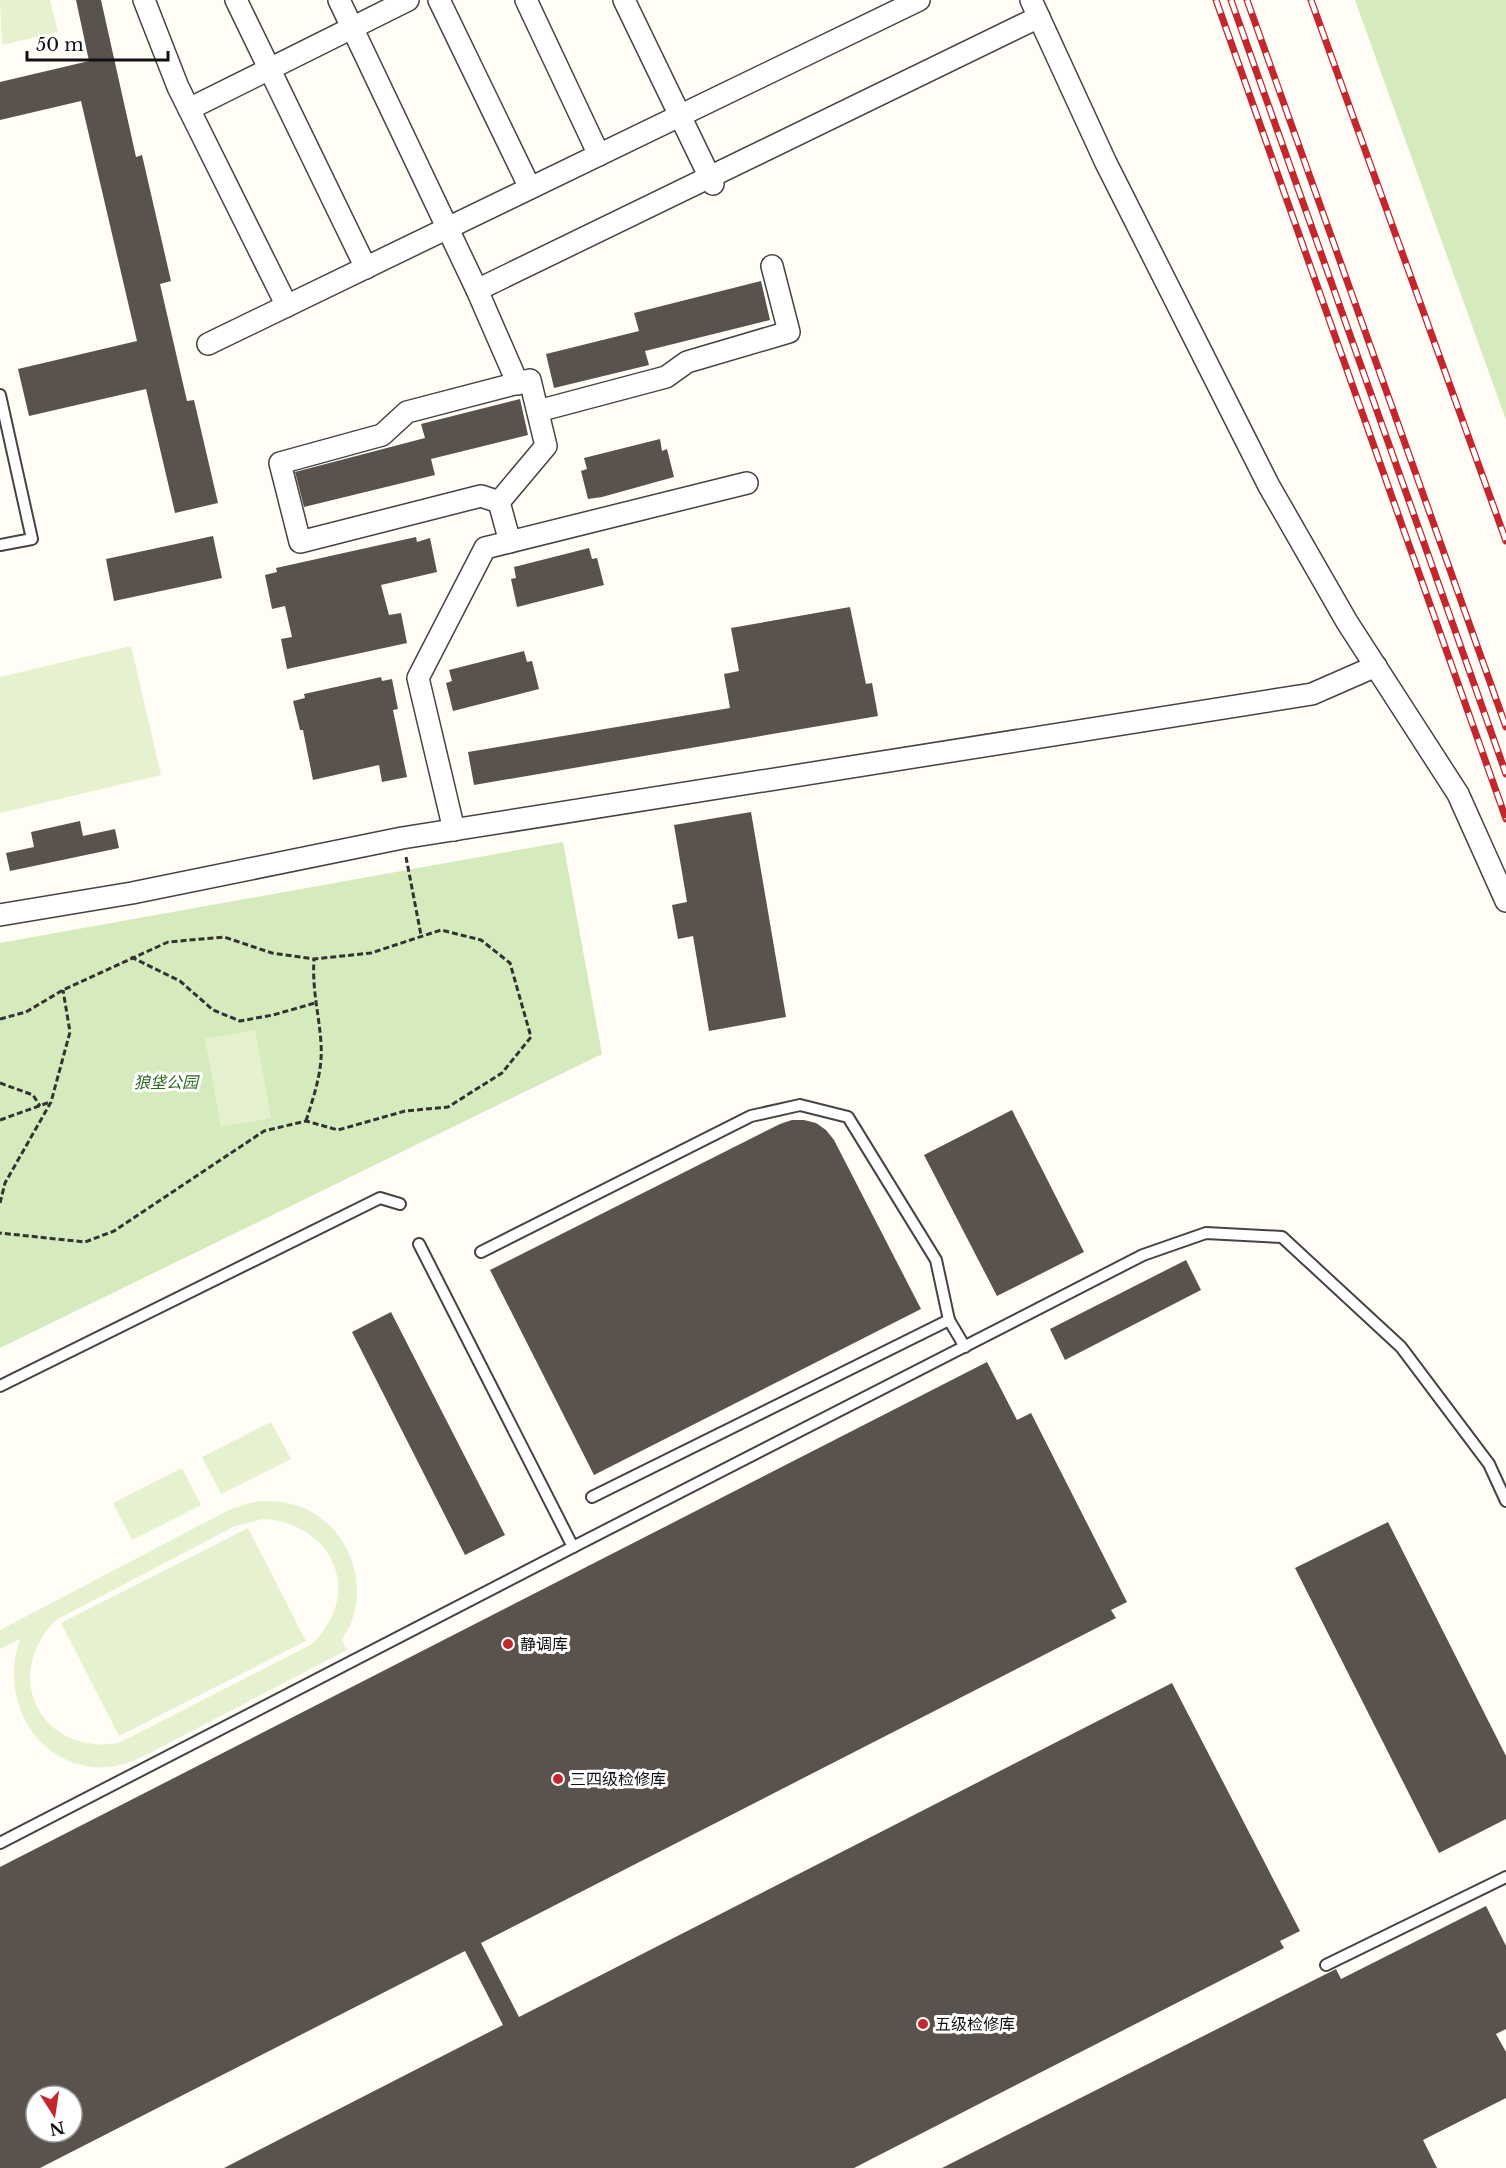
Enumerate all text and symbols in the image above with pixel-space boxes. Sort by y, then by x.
scale bar [27,24,168,62]
text: 50 m [36,34,84,56]
park label: 狼垡公园 [134,1072,200,1092]
place label: 静调库 [520,1634,568,1654]
marker: 静调库 [501,1637,515,1651]
place label: 三四级检修库 [570,1769,666,1789]
marker: 三四级检修库 [551,1772,565,1786]
place label: 五级检修库 [935,2014,1015,2034]
marker: 五级检修库 [916,2017,930,2031]
north arrow [24,2084,84,2144]
text: N [48,2117,67,2140]

